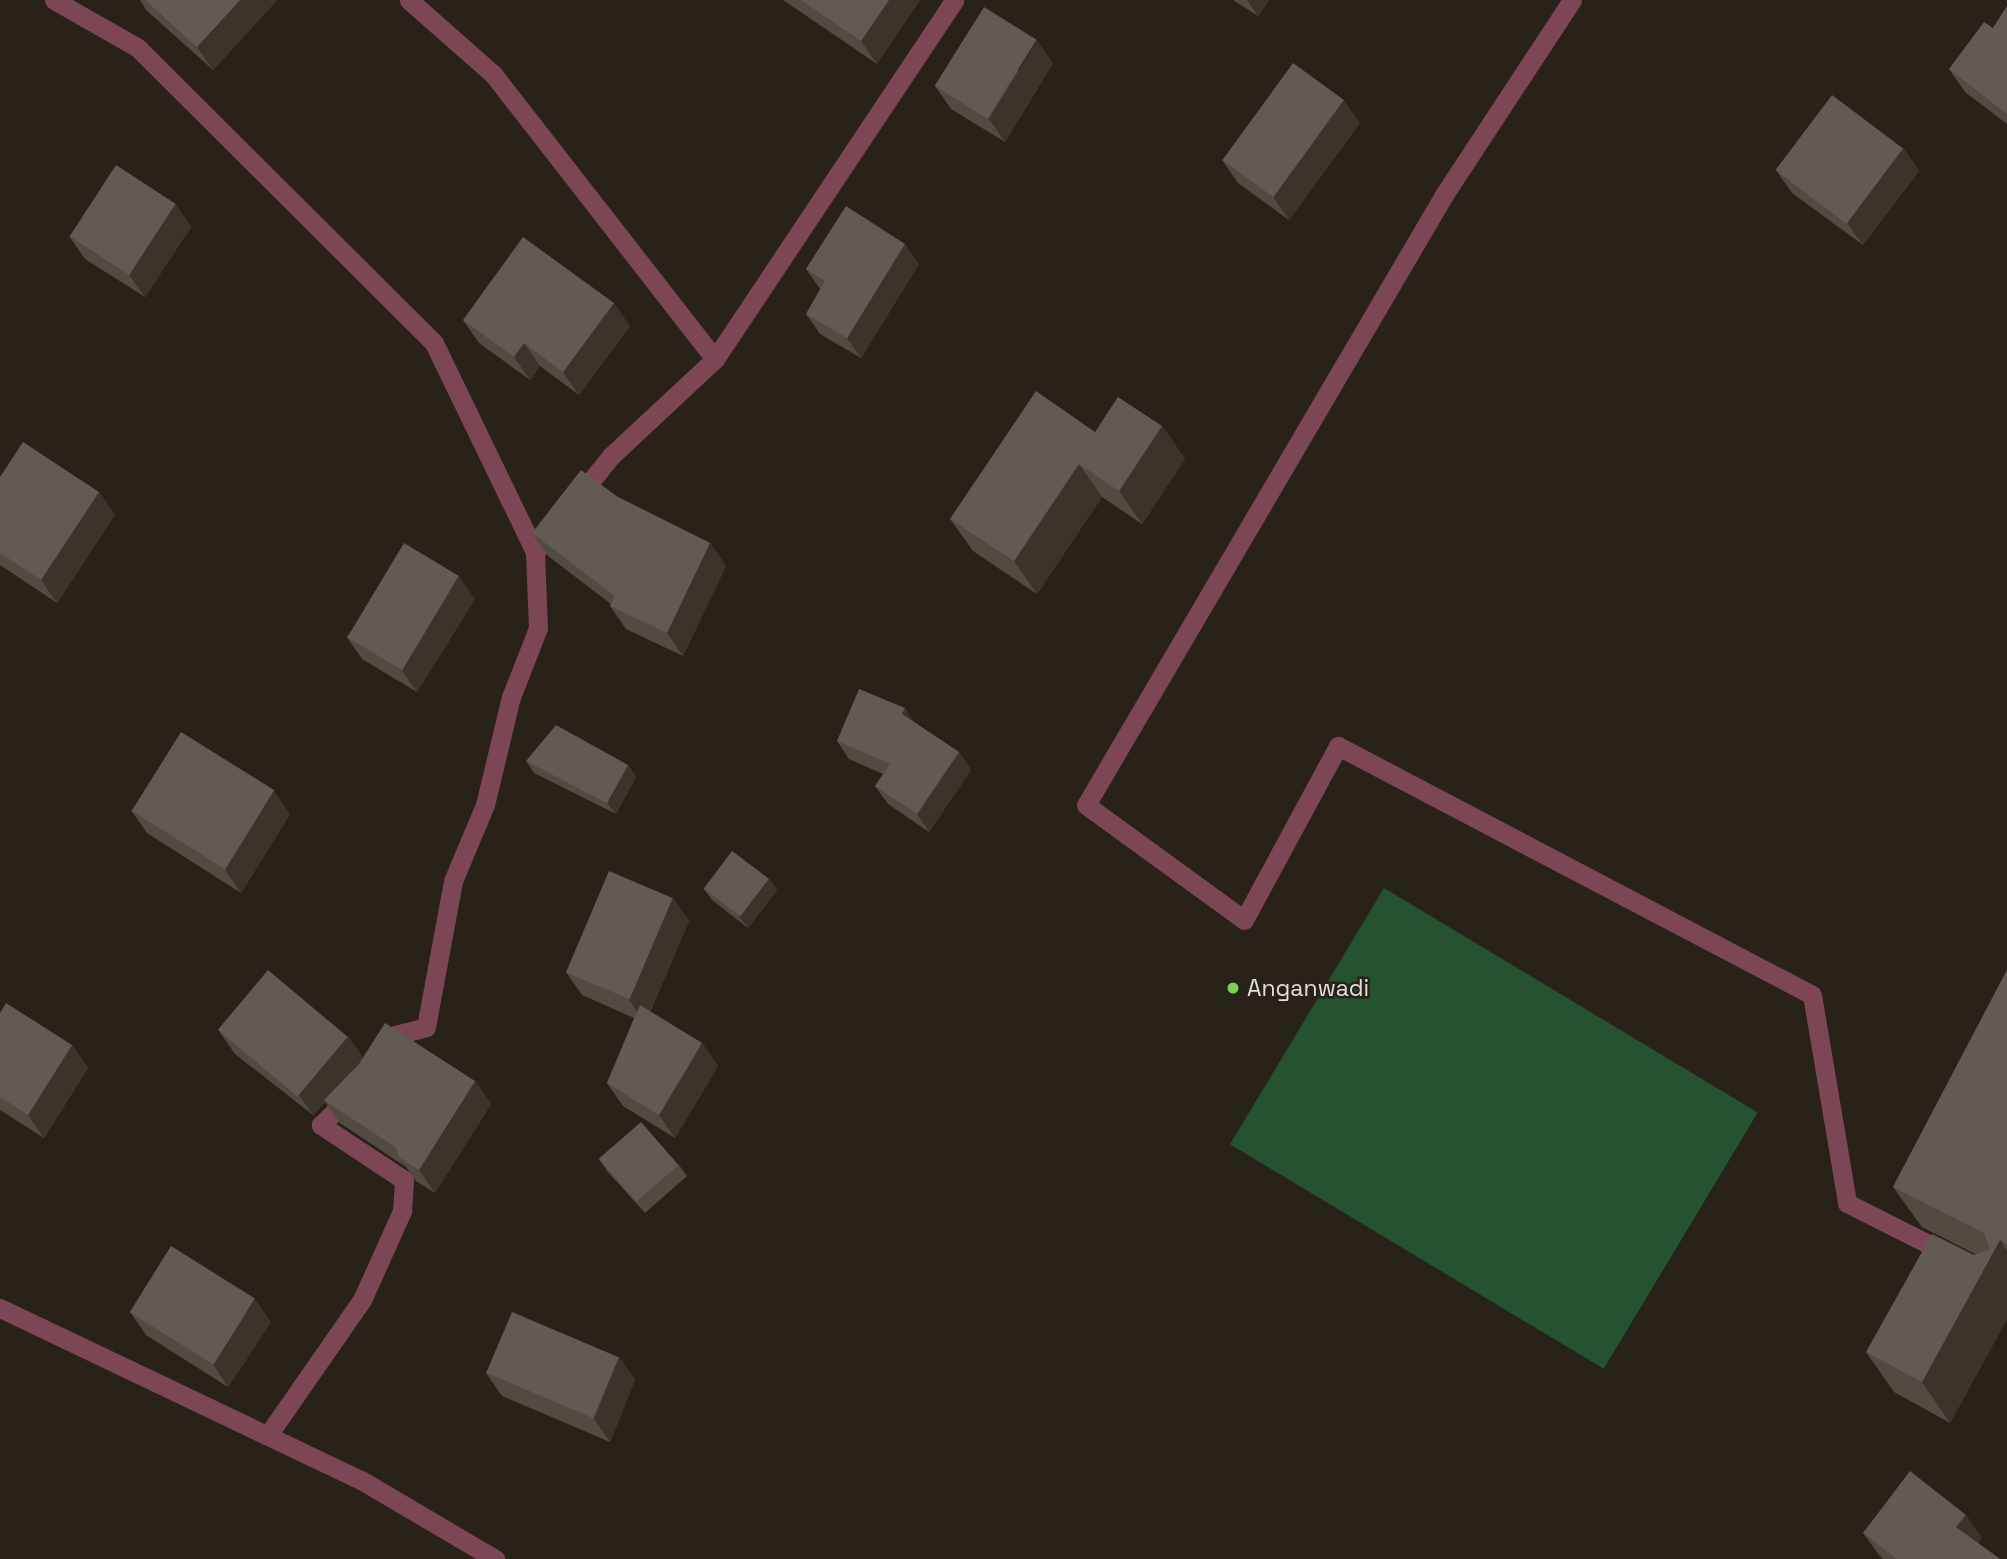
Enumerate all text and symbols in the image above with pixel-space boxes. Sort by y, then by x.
place label: Anganwadi [1247,974,1369,1002]
marker: Anganwadi [1225,980,1241,996]

